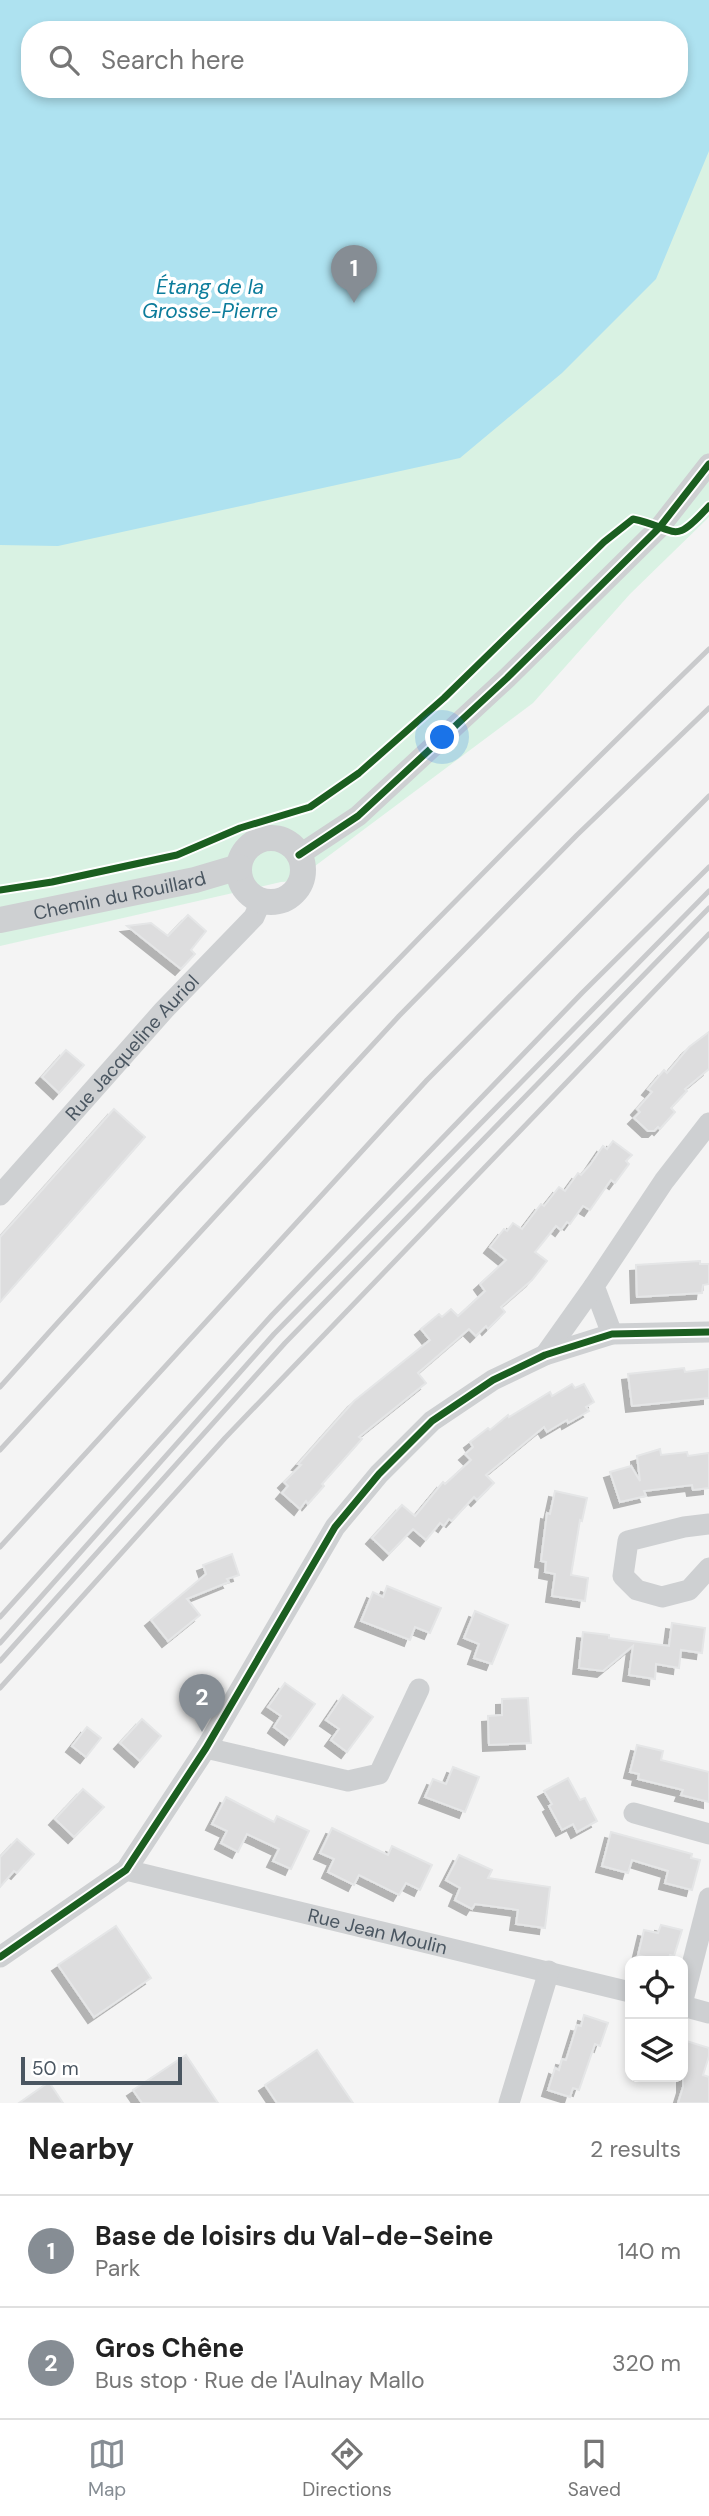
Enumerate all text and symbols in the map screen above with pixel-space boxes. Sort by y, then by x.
search box [21,21,688,98]
icon: search [45,41,83,79]
text: Search here [101,43,244,77]
pin: 1 [331,245,377,303]
water label: Étang de la Grosse-Pierre [142,273,278,325]
your location [425,720,459,754]
street label: Chemin du Rouillard [31,865,209,926]
street label: Rue Jacqueline Auriol [60,969,205,1126]
pin: 2 [179,1674,225,1732]
street label: Rue Jean Moulin [305,1903,450,1960]
map controls [625,1956,688,2082]
button: locate [625,1956,688,2019]
button: layers [625,2019,688,2082]
scale bar [21,2054,182,2086]
text: 50 m [32,2056,79,2081]
text: Nearby [28,2129,134,2168]
text: 2 results [590,2134,681,2164]
text: Base de loisirs du Val-de-Seine [95,2219,494,2253]
text: 1 [47,2236,55,2266]
text: 140 m [618,2236,681,2266]
text: Park [95,2253,140,2283]
text: Gros Chêne [95,2331,244,2365]
text: 2 [44,2348,58,2378]
text: 320 m [612,2348,681,2378]
text: Bus stop · Rue de l'Aulnay Mallo [95,2365,425,2395]
tab: Map [88,2435,126,2502]
tab: Directions [302,2435,392,2502]
tab: Saved [568,2435,621,2502]

